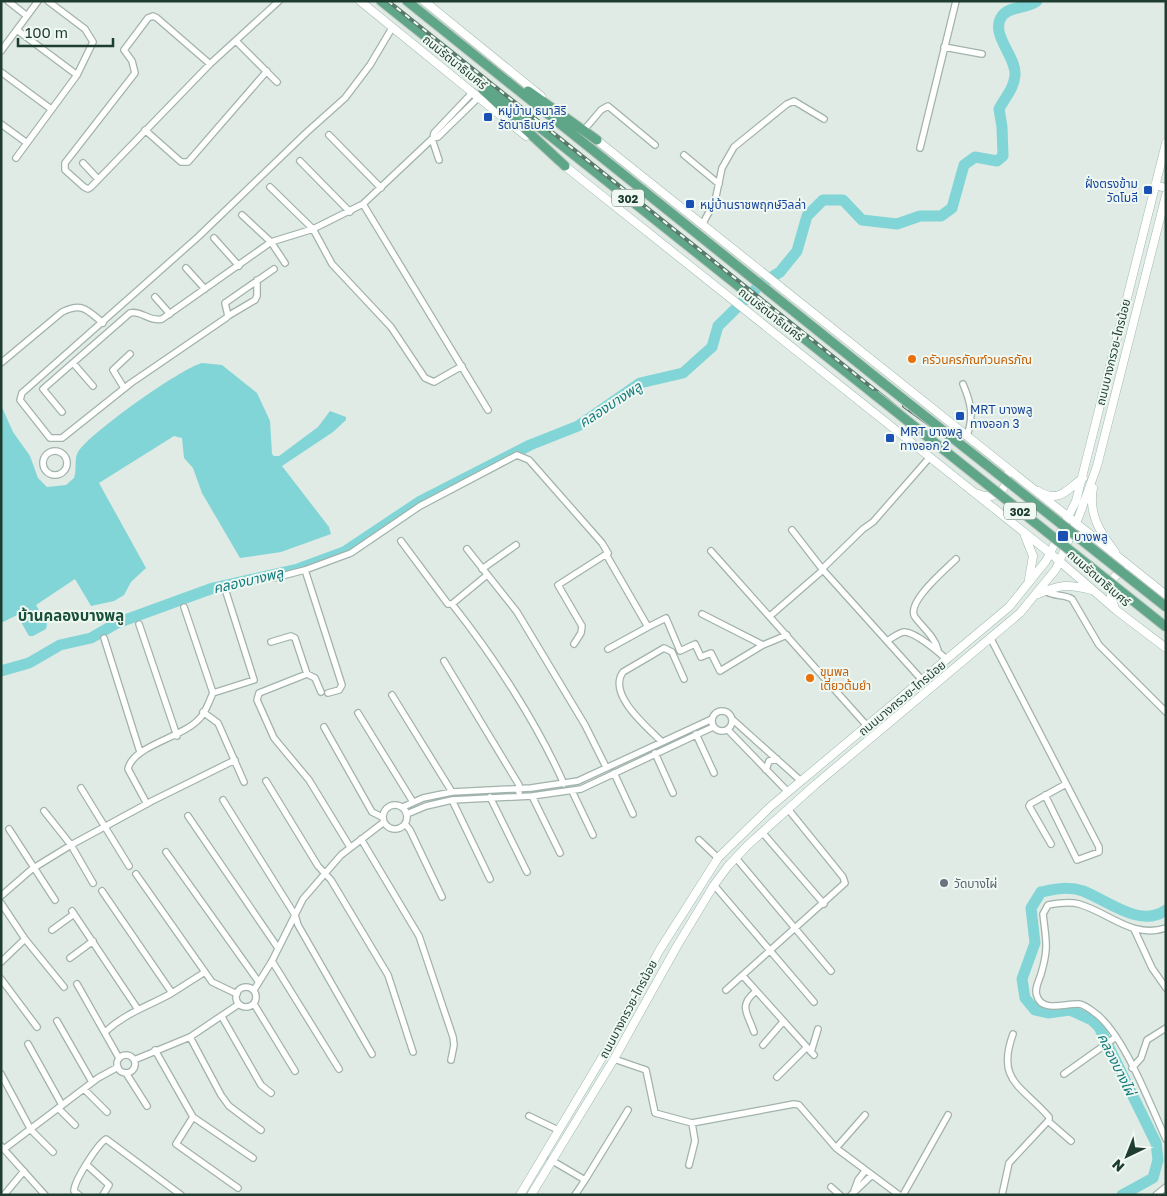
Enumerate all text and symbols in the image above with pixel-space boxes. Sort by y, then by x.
scale bar [18,15,112,47]
text: 100 m [25,23,68,41]
street label: ถนนรัตนาธิเบศร์ [420,32,491,93]
place label: หมู่บ้าน ธนาสิริ รัตนาธิเบศร์ [498,103,567,132]
marker: หมู่บ้าน ธนาสิริ รัตนาธิเบศร์ [482,111,494,123]
place label: ฝั่งตรงข้าม วัดโมลี [1085,175,1138,205]
marker: ฝั่งตรงข้าม วัดโมลี [1142,184,1154,196]
road number: 302 [612,190,644,207]
place label: หมู่บ้านราชพฤกษ์วิลล่า [700,197,806,212]
marker: หมู่บ้านราชพฤกษ์วิลล่า [684,198,696,210]
street label: ถนนรัตนาธิเบศร์ [736,284,807,344]
street label: ถนนบางกรวย-ไทรน้อย [1092,297,1134,407]
place label: ครัวนครภัณฑ์วนครภัณ [922,352,1032,367]
marker: ครัวนครภัณฑ์วนครภัณ [906,353,918,365]
water label: คลองบางพลู [575,377,646,431]
place label: MRT บางพลู ทางออก 3 [970,402,1033,431]
marker: MRT บางพลู ทางออก 3 [954,410,966,422]
place label: MRT บางพลู ทางออก 2 [900,424,963,453]
marker: MRT บางพลู ทางออก 2 [884,432,896,444]
road number: 302 [1004,502,1036,520]
marker: บางพลู [1056,529,1070,543]
place label: บางพลู [1074,529,1108,544]
street label: ถนนรัตนาธิเบศร์ [1065,547,1134,610]
water label: คลองบางพลู [211,563,286,597]
district label: บ้านคลองบางพลู [18,606,124,626]
street label: ถนนบางกรวย-ไทรน้อย [855,657,949,739]
place label: ขุนพล เตี๋ยวต้มยำ [820,664,871,693]
marker: ขุนพล เตี๋ยวต้มยำ [804,672,816,684]
place label: วัดบางไผ่ [954,876,997,891]
marker: วัดบางไผ่ [938,877,950,889]
street label: ถนนบางกรวย-ไทรน้อย [596,957,660,1061]
water label: คลองบางไผ่ [1095,1030,1140,1100]
north arrow [1102,1131,1152,1181]
text: N [1108,1156,1127,1176]

